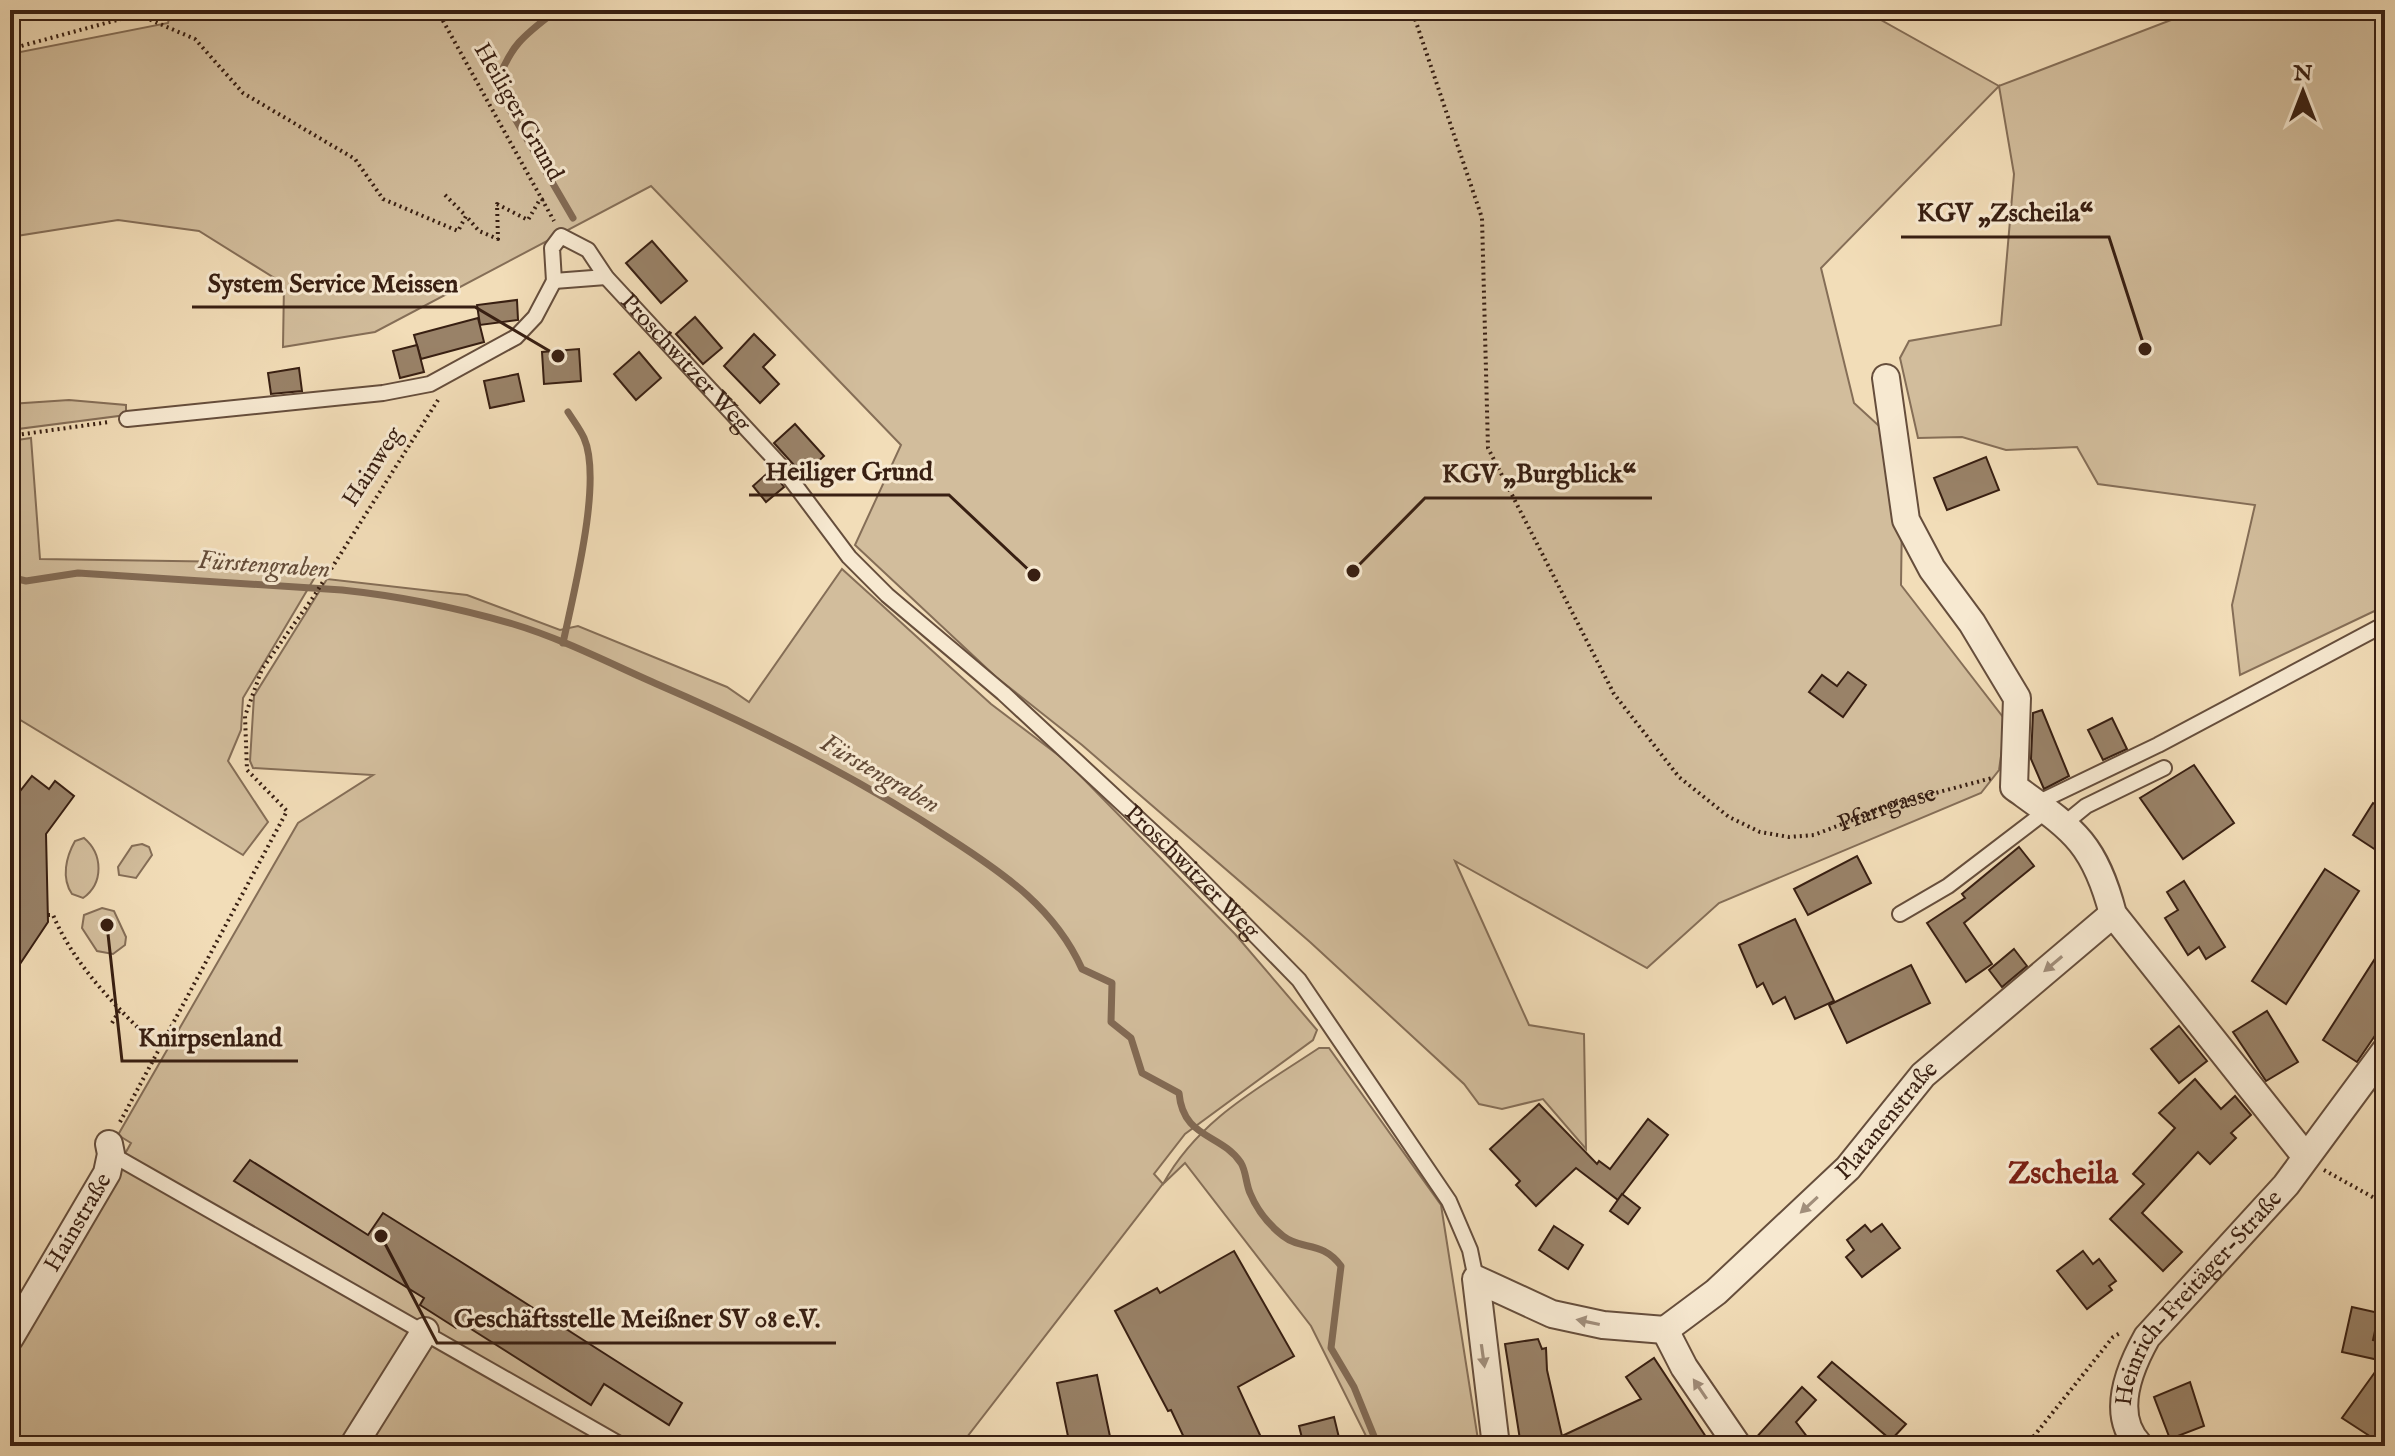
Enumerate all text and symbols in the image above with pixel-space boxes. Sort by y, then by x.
street label: Heiliger Grund [466,37,570,187]
north arrow [2263,52,2343,132]
text: N [2292,60,2313,88]
callout: KGV „Zscheila“ [1901,187,2109,237]
text: KGV „Zscheila“ [1917,197,2093,230]
callout: System Service Meissen [192,257,475,307]
text: System Service Meissen [208,268,459,301]
street label: Proschwitzer Weg [613,287,758,440]
street label: Hainweg [336,420,411,513]
callout: Heiliger Grund [749,445,949,495]
callout: KGV „Burgblick“ [1425,448,1652,498]
text: Heiliger Grund [765,456,934,489]
text: KGV „Burgblick“ [1442,458,1636,491]
water label: Fürstengraben [197,544,331,587]
water label: Fürstengraben [814,726,946,822]
street label: Pfarrgasse [1833,778,1939,840]
street label: Proschwitzer Weg [1118,798,1267,947]
one-way arrow [2044,955,2063,973]
callout: Knirpsenland [122,1011,298,1061]
text: Knirpsenland [138,1022,283,1055]
street label: Platanenstraße [1829,1054,1944,1187]
district label: Zscheila [2008,1154,2119,1195]
street label: Hainstraße [37,1167,119,1278]
street label: Heinrich-Freitäger-Straße [2108,1183,2289,1408]
one-way arrow [1799,1195,1818,1213]
callout: Geschäftsstelle Meißner SV 08 e.V. [437,1293,836,1343]
text: Geschäftsstelle Meißner SV 08 e.V. [454,1303,820,1336]
one-way arrow [1575,1315,1600,1328]
one-way arrow [1477,1344,1490,1369]
one-way arrow [1692,1379,1707,1400]

